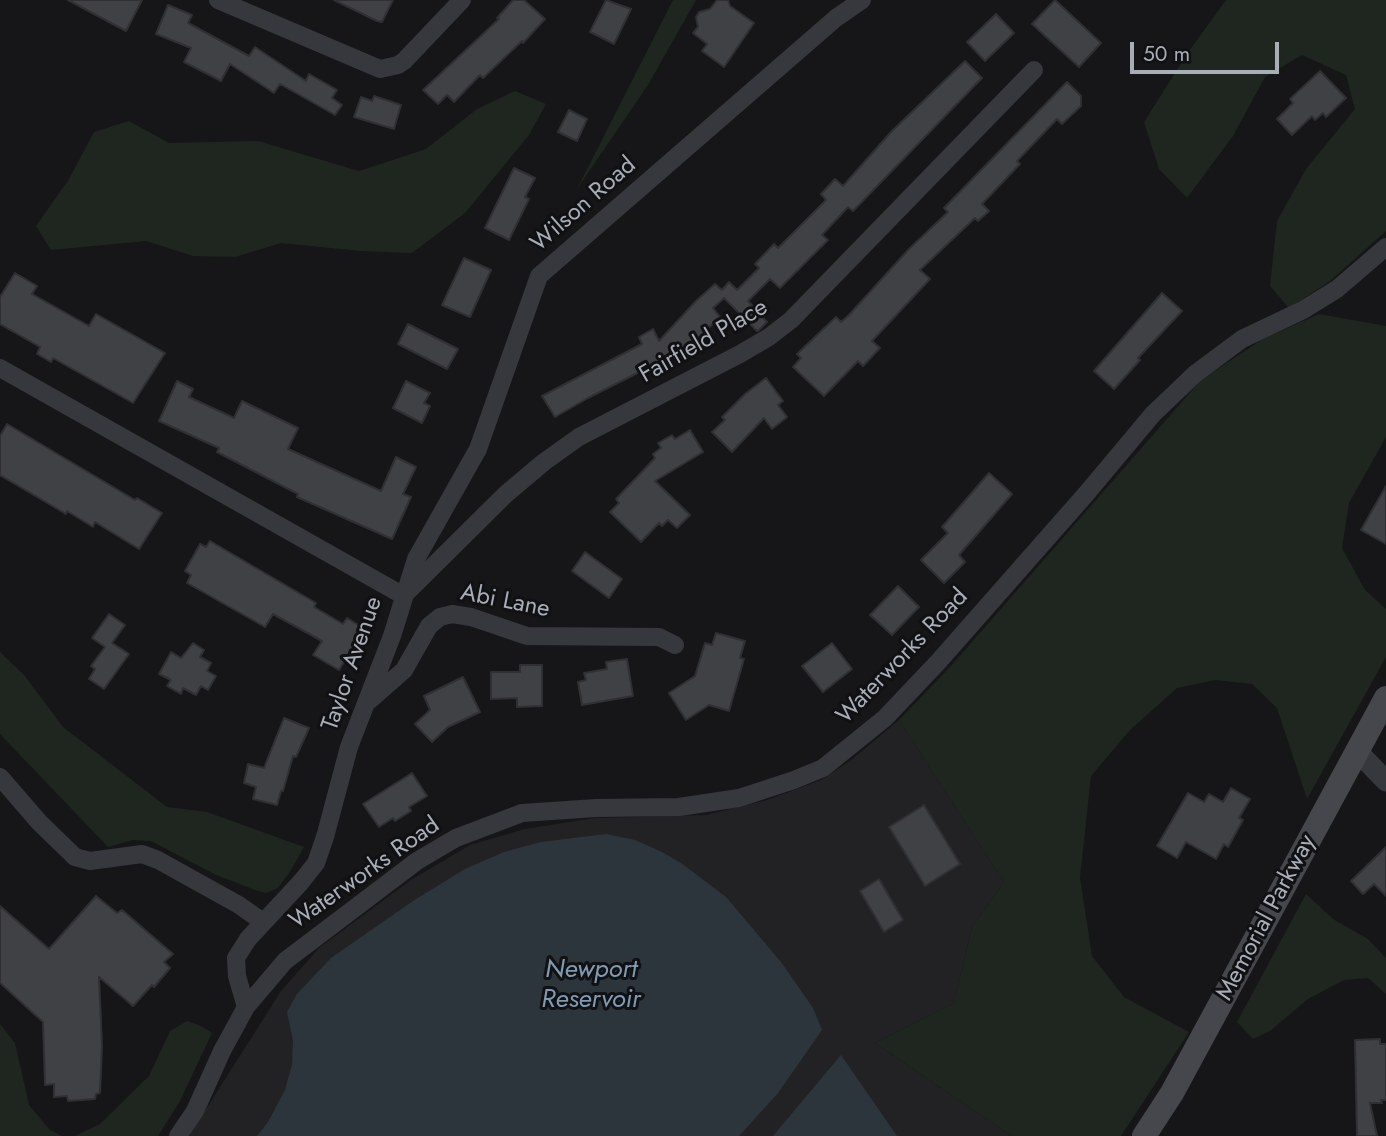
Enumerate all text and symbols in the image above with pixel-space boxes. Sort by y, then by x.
scale bar [1134,28,1283,72]
text: 50 m [1143,39,1190,69]
street label: Wilson Road [526,152,642,258]
street label: Fairfield Place [635,294,773,390]
street label: Abi Lane [458,579,552,625]
street label: Waterworks Road [831,584,975,730]
street label: Taylor Avenue [317,593,389,735]
street label: Waterworks Road [284,812,446,936]
street label: Memorial Parkway [1211,830,1323,1006]
water label: Newport Reservoir [541,955,641,1016]

